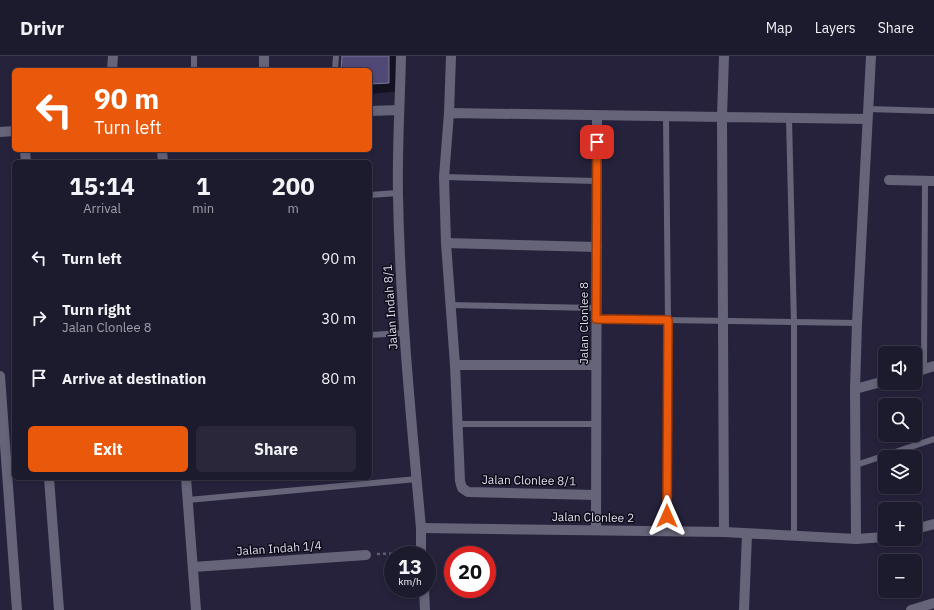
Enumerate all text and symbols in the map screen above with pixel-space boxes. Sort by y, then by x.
text: Drivr [20,16,64,40]
text: Map [766,19,793,37]
text: Layers [815,19,856,37]
text: Share [878,19,914,37]
text: 90 m [94,80,159,117]
icon: left [28,84,80,136]
text: Turn left [94,116,162,139]
pin [580,125,614,159]
icon: arrive [586,131,608,153]
text: 15:14 [69,170,135,202]
text: 1 [196,170,210,202]
text: 200 [271,170,315,202]
text: Arrival [83,200,121,217]
text: min [192,200,214,217]
text: m [287,200,299,217]
icon: left [28,247,50,269]
text: Turn left [62,249,122,268]
text: 90 m [321,249,356,268]
street label: Jalan Indah 8/1 [380,264,400,350]
street label: Jalan Clonlee 8 [576,282,591,364]
text: Turn right [62,300,131,319]
icon: right [28,307,50,329]
text: 30 m [321,309,356,328]
text: Jalan Clonlee 8 [62,319,151,336]
map controls [878,346,922,598]
button: sound [878,346,922,390]
icon: arrive [28,367,50,389]
text: Arrive at destination [62,369,206,388]
text: 80 m [321,369,356,388]
button: search [878,398,922,442]
button: Exit [28,426,188,472]
button: Share [196,426,356,472]
button: layers [878,450,922,494]
street label: Jalan Clonlee 8/1 [482,472,576,488]
position arrow [646,495,688,537]
button: + [878,502,922,546]
street label: Jalan Clonlee 2 [552,509,634,525]
street label: Jalan Indah 1/4 [236,538,322,558]
speed limit sign: 20 [444,546,496,598]
text: 13 [398,553,422,580]
button: − [878,554,922,598]
text: km/h [398,575,422,588]

